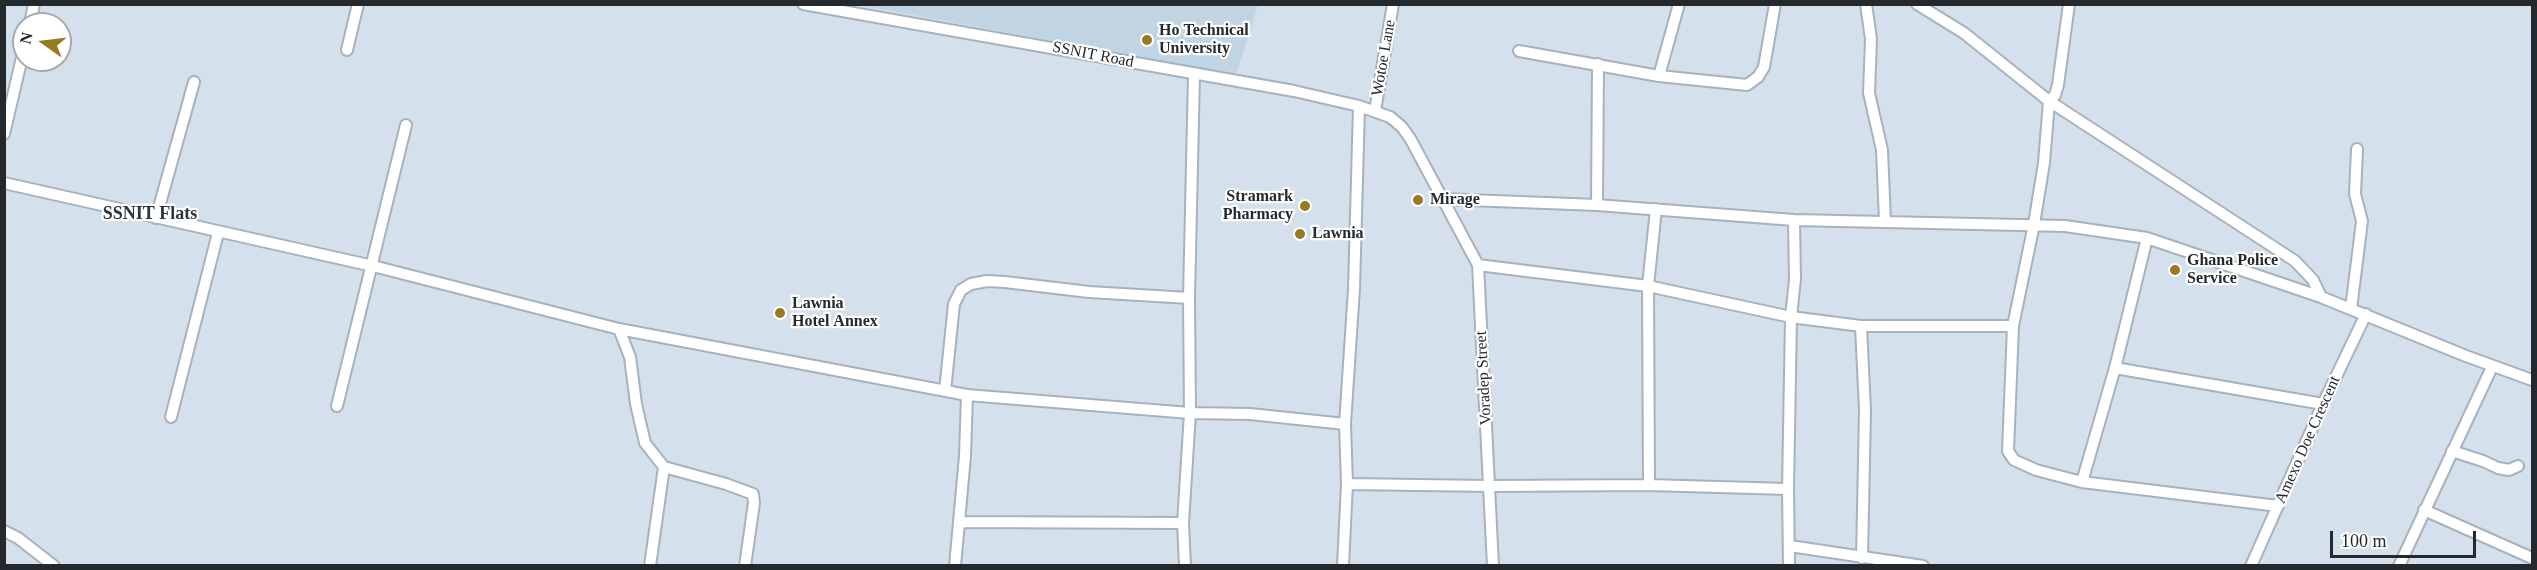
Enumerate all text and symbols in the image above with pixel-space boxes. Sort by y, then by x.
north arrow [12,12,72,72]
street label: Wotoe Lane [1368,18,1400,98]
place label: Ho Technical University [1159,21,1249,59]
text: N [16,30,36,46]
marker: Ho Technical University [1140,33,1154,47]
street label: SSNIT Road [1051,38,1135,72]
place label: Stramark Pharmacy [1223,187,1293,225]
place label: Mirage [1430,190,1480,210]
marker: Mirage [1411,193,1425,207]
marker: Stramark Pharmacy [1298,199,1312,213]
district label: SSNIT Flats [103,203,197,225]
place label: Lawnia [1312,224,1364,244]
marker: Lawnia [1293,227,1307,241]
place label: Ghana Police Service [2187,251,2278,289]
marker: Ghana Police Service [2168,263,2182,277]
place label: Lawnia Hotel Annex [792,294,878,332]
marker: Lawnia Hotel Annex [773,306,787,320]
street label: Voradep Street [1472,330,1496,426]
street label: Amexo Doe Crescent [2271,373,2345,507]
scale bar [2333,519,2478,557]
text: 100 m [2341,531,2387,551]

